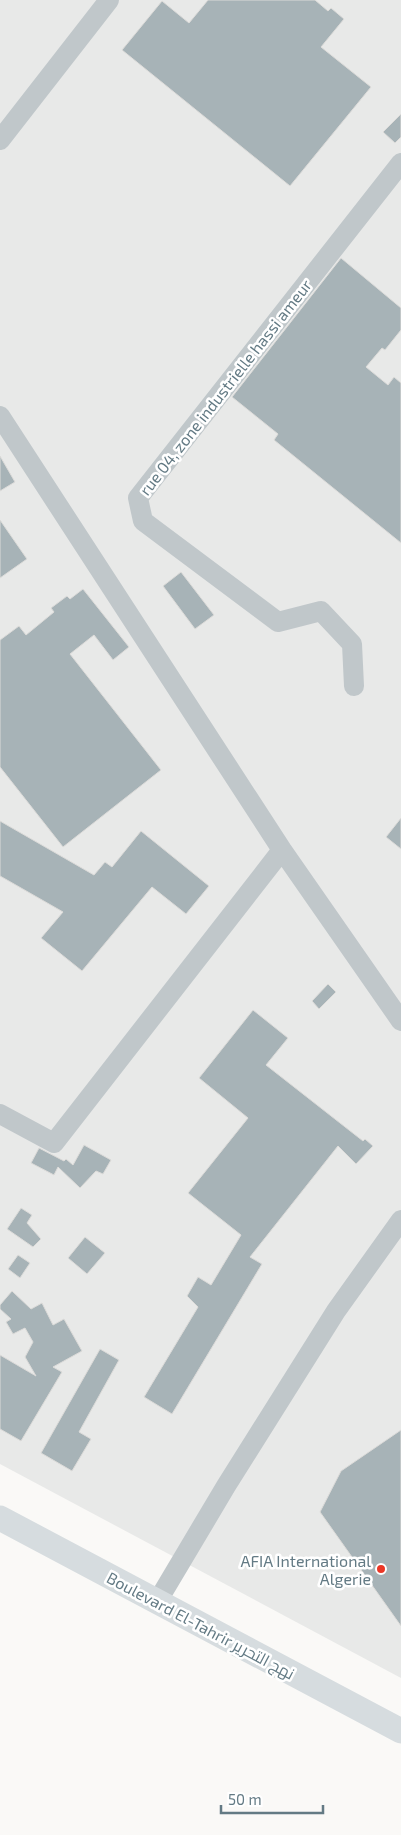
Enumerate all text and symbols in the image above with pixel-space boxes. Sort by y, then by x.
street label: rue 04, zone industrielle hassi ameur [135,275,315,499]
place label: AFIA International Algerie [240,1551,371,1588]
marker: AFIA International Algerie [375,1563,387,1575]
street label: Boulevard El-Tahrir نهج التحرير [102,1567,298,1685]
scale bar [221,1782,324,1814]
text: 50 m [228,1790,262,1808]

